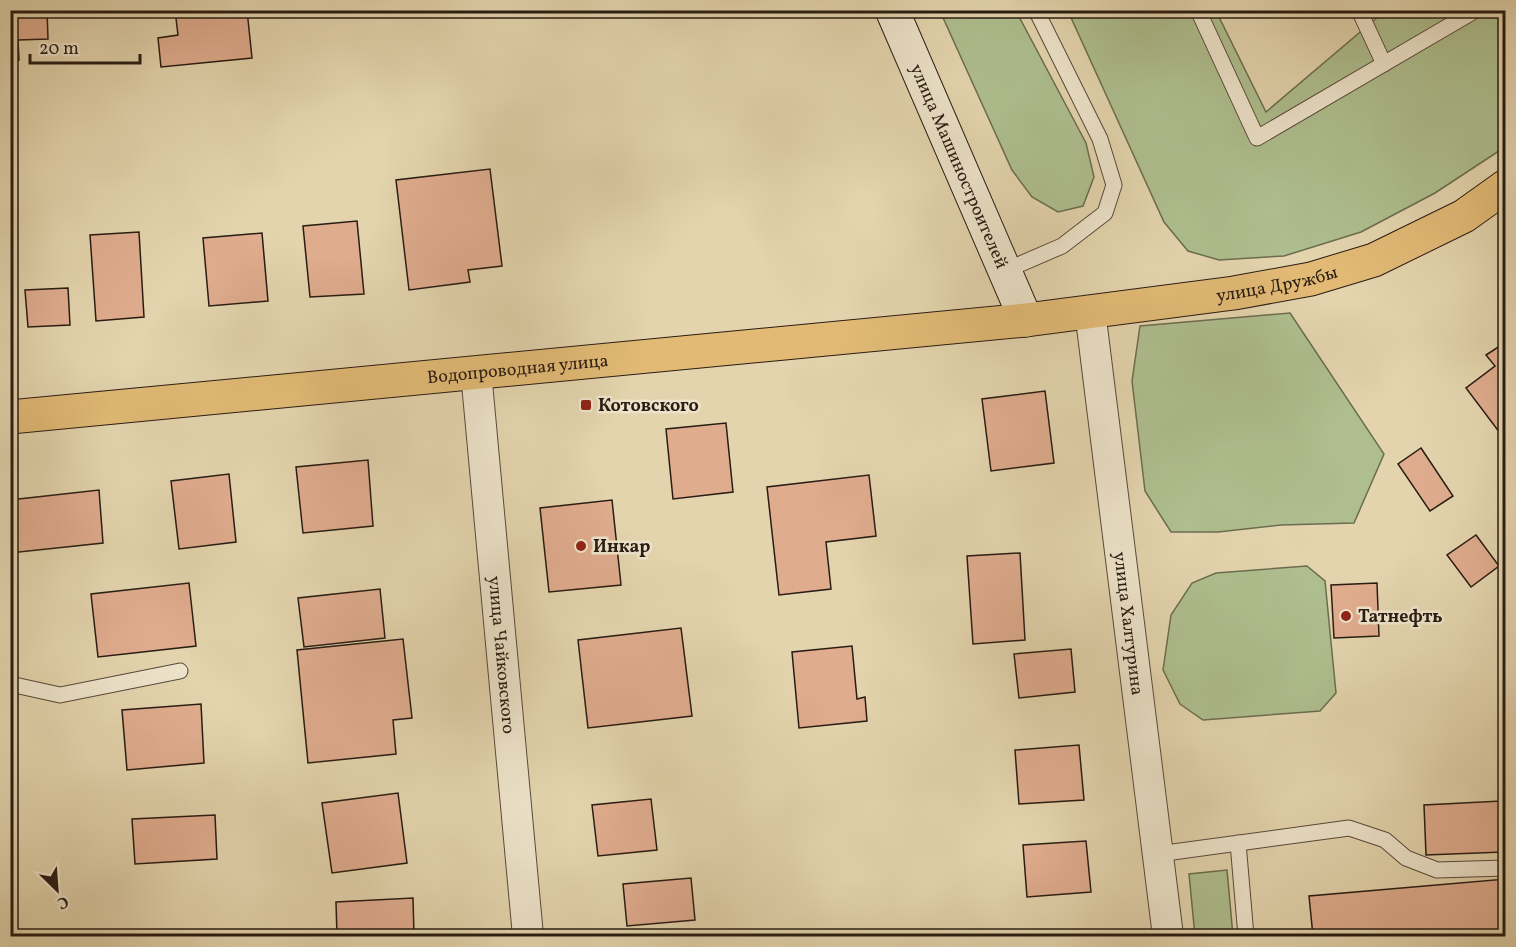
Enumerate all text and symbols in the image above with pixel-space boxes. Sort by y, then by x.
scale bar [30,27,140,65]
text: 20 m [39,37,79,62]
street label: улица Машиностроителей [903,60,1013,273]
street label: улица Дружбы [1215,261,1341,309]
street label: Водопроводная улица [426,349,610,391]
place label: Котовского [598,394,699,419]
marker: Котовского [579,398,593,412]
place label: Инкар [593,535,650,560]
marker: Инкар [574,539,588,553]
street label: улица Халтурина [1106,551,1149,697]
street label: улица Чайковского [481,575,520,735]
place label: Татнефть [1358,605,1443,630]
marker: Татнефть [1339,609,1353,623]
north arrow [27,860,87,920]
text: С [53,890,72,914]

